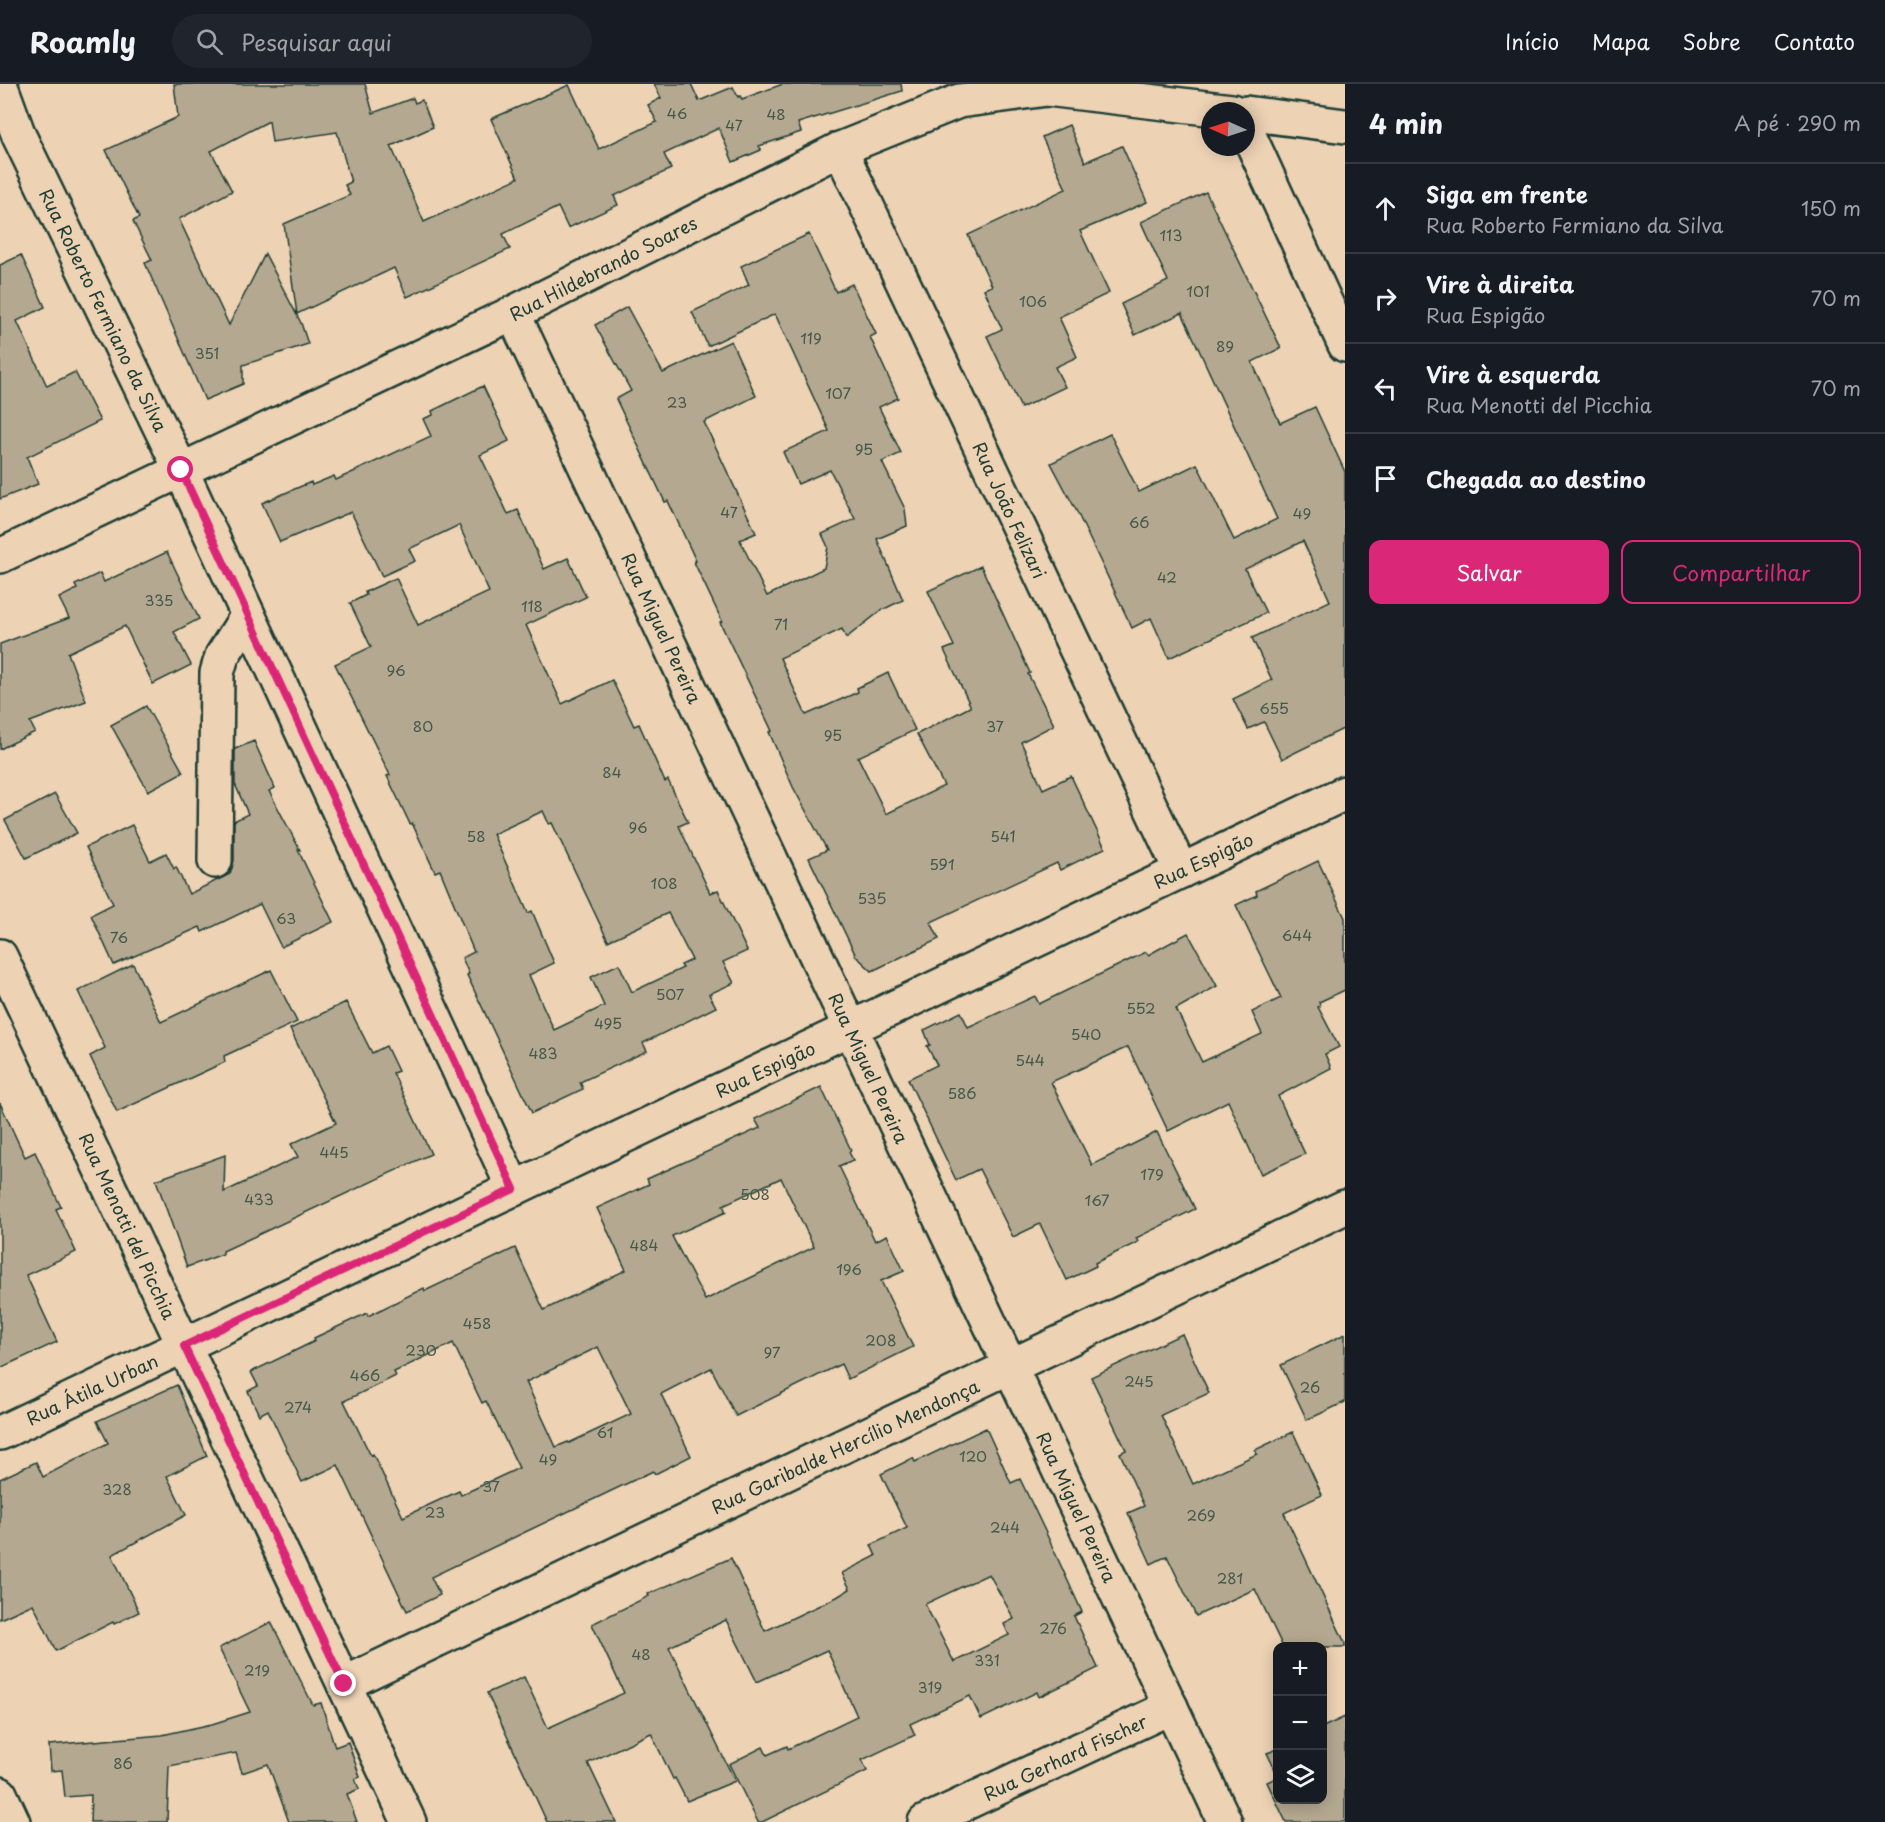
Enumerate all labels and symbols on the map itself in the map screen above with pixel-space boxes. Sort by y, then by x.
house number: 46 [667,101,687,124]
house number: 48 [766,102,786,125]
north arrow [1201,102,1255,156]
house number: 47 [725,113,743,136]
street label: Rua Roberto Fermiano da Silva [33,184,175,436]
street label: Rua Hildebrando Soares [504,209,702,327]
house number: 113 [1160,223,1182,246]
house number: 101 [1186,279,1210,302]
house number: 106 [1019,289,1047,312]
house number: 119 [800,326,822,349]
house number: 89 [1216,334,1234,357]
house number: 351 [195,341,219,364]
house number: 107 [825,381,851,404]
house number: 23 [667,390,687,413]
house number: 95 [855,437,873,460]
street label: Rua João Felizari [966,437,1054,583]
route start [167,456,193,482]
house number: 47 [720,500,738,523]
house number: 49 [1293,501,1311,524]
house number: 66 [1129,510,1149,533]
street label: Rua Miguel Pereira [615,548,709,708]
house number: 42 [1157,565,1177,588]
house number: 335 [144,588,174,611]
house number: 118 [521,594,543,617]
house number: 71 [774,612,788,635]
house number: 96 [387,658,406,681]
house number: 655 [1259,696,1289,719]
house number: 80 [413,714,433,737]
house number: 37 [986,714,1004,737]
house number: 95 [824,723,842,746]
house number: 84 [602,760,622,783]
house number: 96 [629,815,648,838]
house number: 58 [466,824,486,847]
house number: 541 [990,824,1016,847]
street label: Rua Espigão [1149,825,1257,895]
house number: 591 [929,852,955,875]
house number: 108 [650,871,678,894]
house number: 535 [857,886,887,909]
house number: 63 [276,906,296,929]
house number: 644 [1282,923,1312,946]
house number: 76 [110,925,128,948]
house number: 507 [656,982,685,1005]
street label: Rua Miguel Pereira [822,988,916,1148]
house number: 552 [1126,996,1156,1019]
house number: 495 [594,1011,622,1034]
house number: 540 [1071,1022,1101,1045]
street label: Rua Espigão [711,1034,819,1104]
house number: 483 [528,1041,558,1064]
house number: 544 [1015,1048,1045,1071]
house number: 586 [947,1081,977,1104]
street label: Rua Menotti del Picchia [73,1128,183,1324]
house number: 445 [319,1140,349,1163]
house number: 179 [1140,1162,1164,1185]
house number: 508 [740,1182,770,1205]
house number: 433 [244,1187,274,1210]
house number: 167 [1085,1188,1110,1211]
house number: 484 [629,1233,659,1256]
house number: 196 [836,1257,862,1280]
house number: 458 [463,1311,491,1334]
house number: 208 [865,1328,897,1351]
house number: 230 [405,1338,437,1361]
house number: 97 [763,1340,781,1363]
street label: Rua Átila Urban [22,1347,162,1431]
house number: 466 [350,1363,380,1386]
house number: 245 [1124,1369,1154,1392]
street label: Rua Garibalde Hercílio Mendonça [707,1372,984,1520]
house number: 26 [1300,1375,1320,1398]
house number: 274 [284,1395,312,1418]
house number: 61 [597,1420,613,1443]
street label: Rua Miguel Pereira [1030,1427,1124,1587]
house number: 120 [959,1444,987,1467]
house number: 49 [539,1447,557,1470]
house number: 37 [482,1474,500,1497]
house number: 328 [102,1477,132,1500]
house number: 23 [425,1500,445,1523]
house number: 269 [1187,1503,1215,1526]
house number: 244 [990,1515,1020,1538]
house number: 281 [1217,1566,1243,1589]
house number: 276 [1039,1616,1067,1639]
house number: 48 [631,1642,651,1665]
house number: 331 [974,1648,1000,1671]
house number: 219 [244,1658,270,1681]
route end [330,1670,356,1696]
house number: 319 [918,1675,942,1698]
street label: Rua Gerhard Fischer [979,1707,1152,1807]
house number: 86 [113,1751,133,1774]

